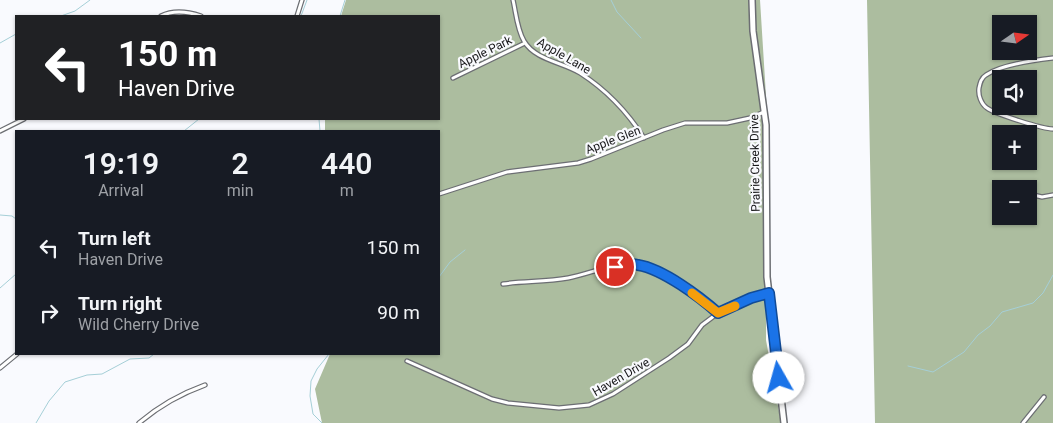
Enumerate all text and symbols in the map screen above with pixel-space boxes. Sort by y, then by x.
north arrow [992,15,1038,60]
map controls [992,15,1037,225]
street label: Apple Park [456,33,515,71]
text: 150 m [118,34,217,75]
icon: left [35,35,100,100]
street label: Apple Lane [535,35,593,77]
button: sound [992,70,1037,115]
text: Haven Drive [118,76,235,101]
street label: Prairie Creek Drive [747,114,763,212]
street label: Apple Glen [584,123,642,157]
button: + [992,125,1037,170]
text: 19:19 [83,146,159,181]
text: 2 [232,146,249,181]
text: 440 [321,146,372,181]
button: − [992,180,1037,225]
text: Arrival [98,181,144,200]
text: min [227,181,254,200]
text: m [340,181,354,200]
text: Turn left [78,227,151,250]
icon: left [35,234,63,262]
text: 150 m [367,236,420,259]
pin [594,246,636,288]
text: Haven Drive [78,250,163,269]
icon: arrive [601,253,629,281]
text: Turn right [78,292,162,315]
icon: right [35,299,63,327]
text: 90 m [377,301,420,324]
text: Wild Cherry Drive [78,315,199,334]
position arrow [752,351,804,403]
street label: Haven Drive [590,355,652,399]

